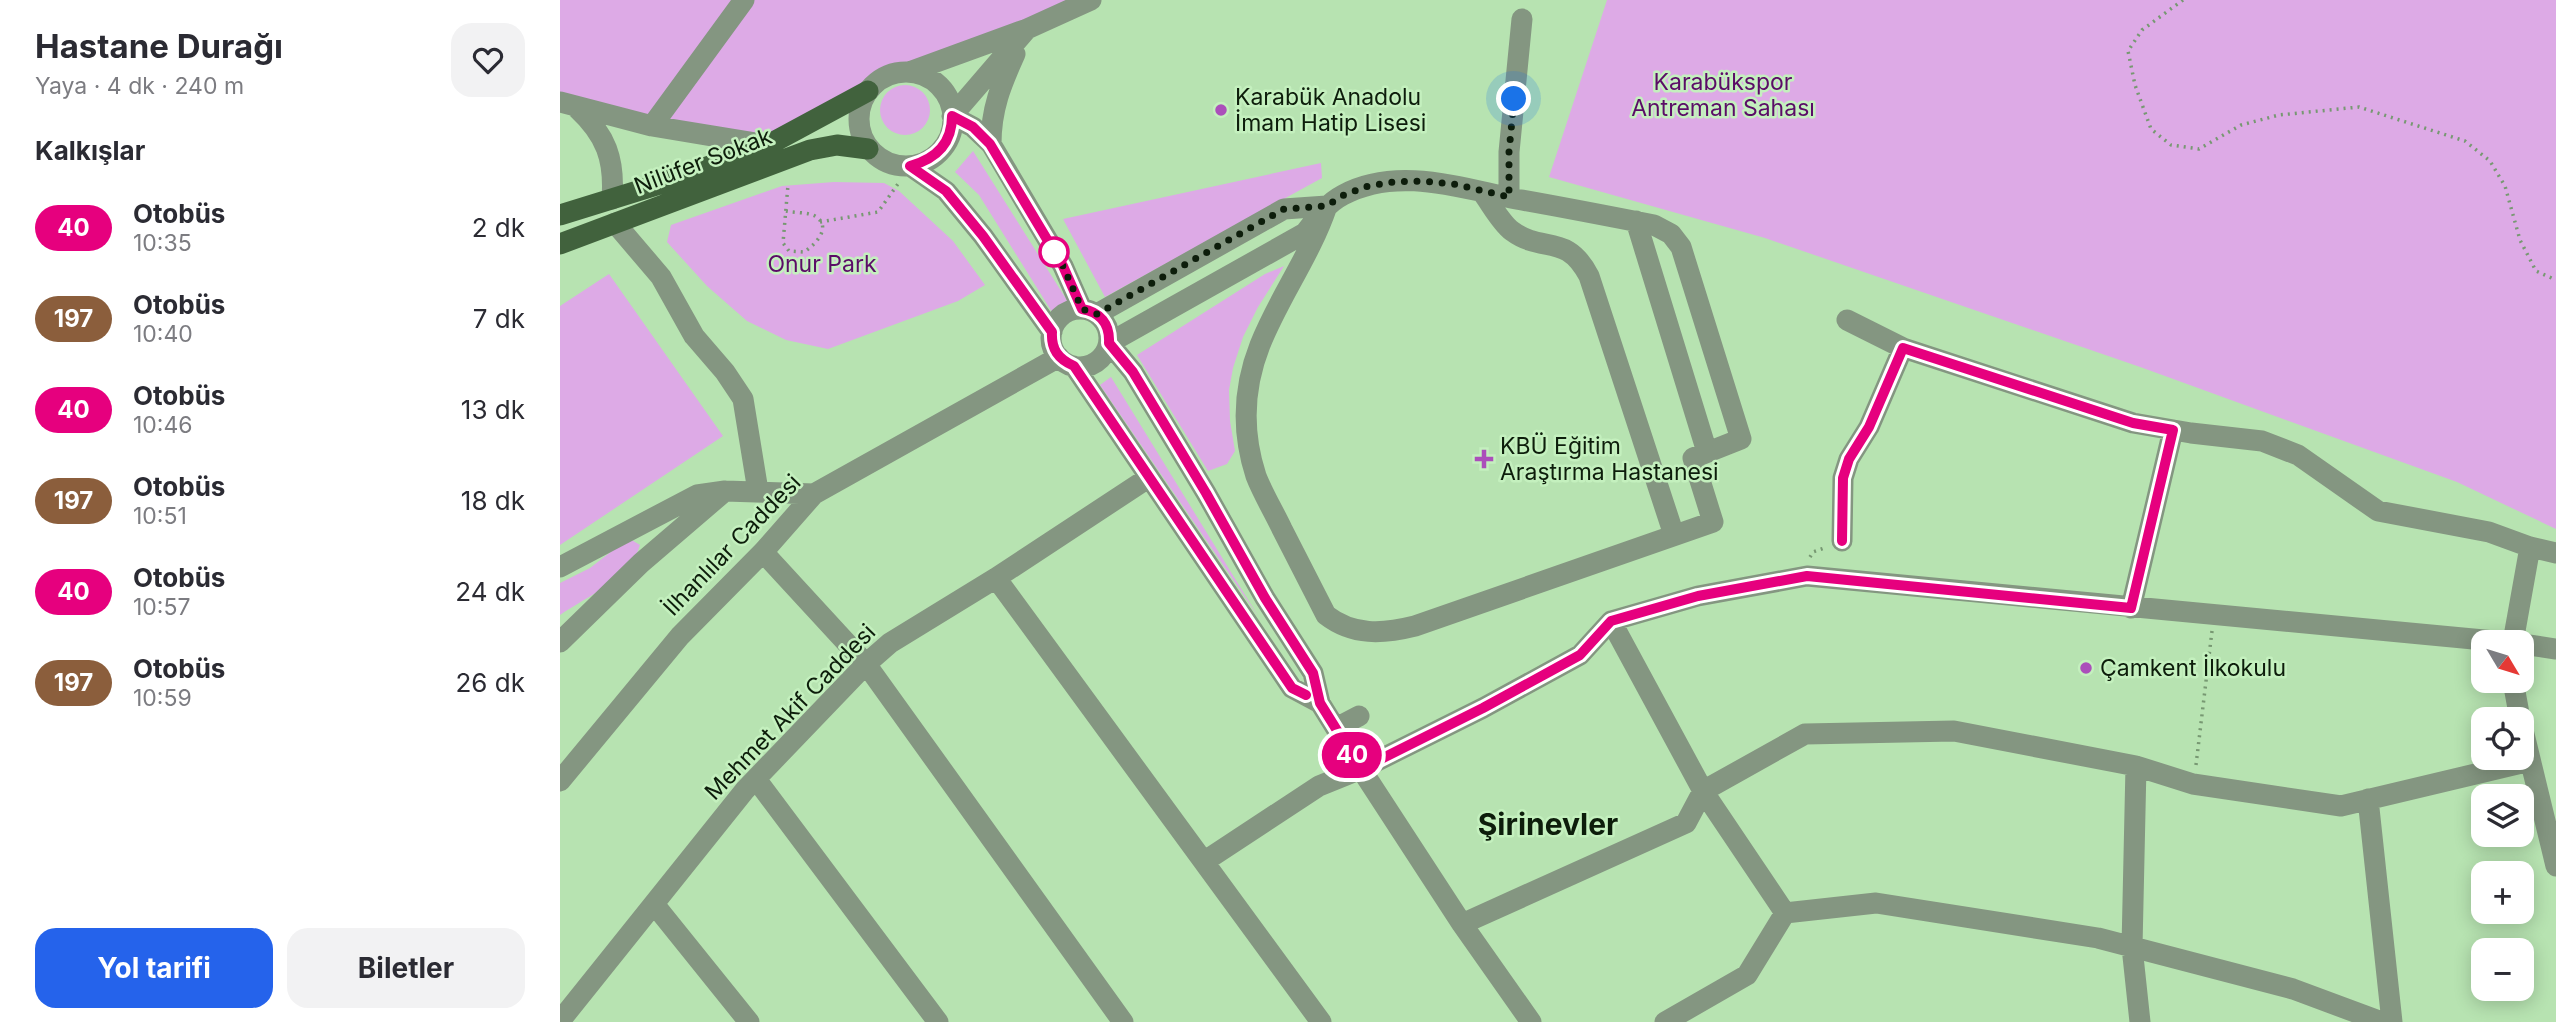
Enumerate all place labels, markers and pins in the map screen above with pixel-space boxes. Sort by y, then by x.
place label: Karabük Anadolu İmam Hatip Lisesi [1235,83,1426,137]
marker: Karabük Anadolu İmam Hatip Lisesi [1213,102,1229,118]
unlabelled marker [1039,237,1069,267]
place label: KBÜ Eğitim Araştırma Hastanesi [1500,432,1719,486]
marker: KBÜ Eğitim Araştırma Hastanesi [1474,449,1494,469]
place label: Çamkent İlkokulu [2100,654,2286,682]
marker: Çamkent İlkokulu [2078,660,2094,676]

